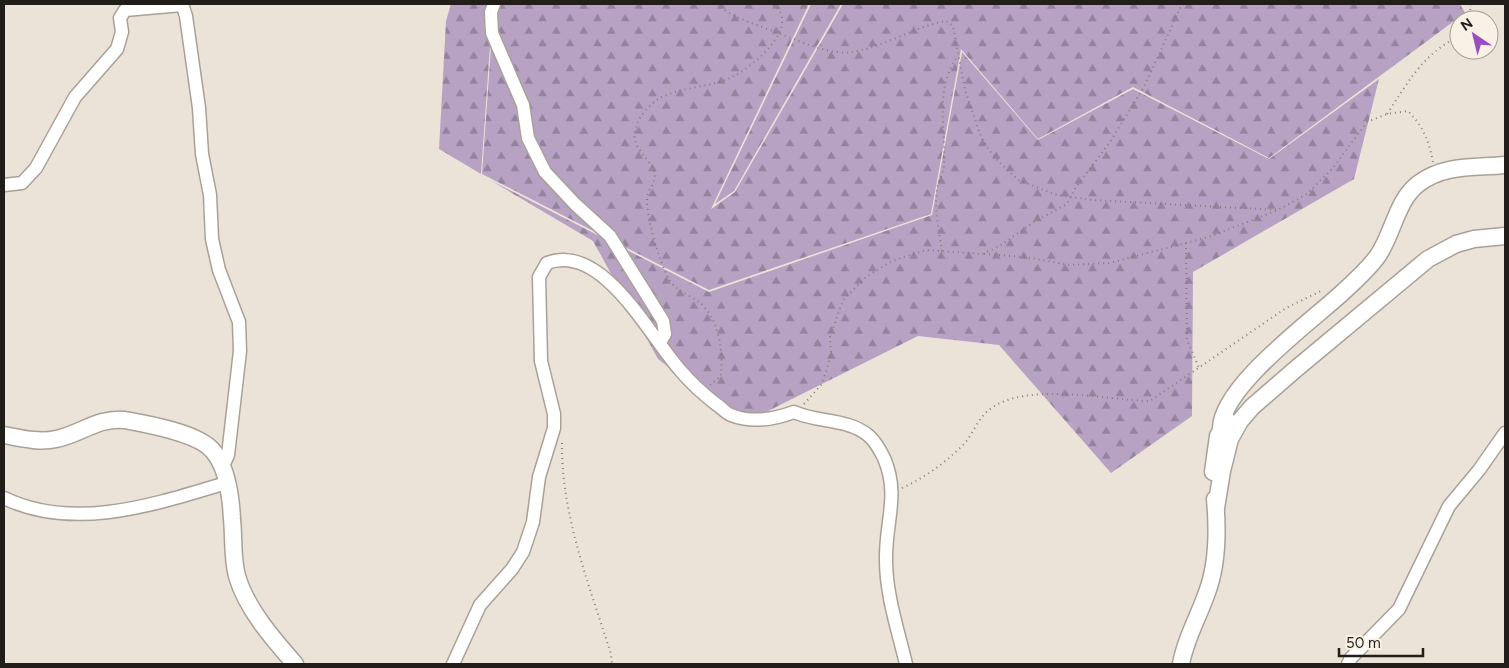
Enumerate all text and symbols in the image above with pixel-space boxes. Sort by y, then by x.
north arrow [1449,10,1499,60]
text: N [1458,15,1476,35]
scale bar [1339,626,1423,658]
text: 50 m [1346,634,1381,652]

